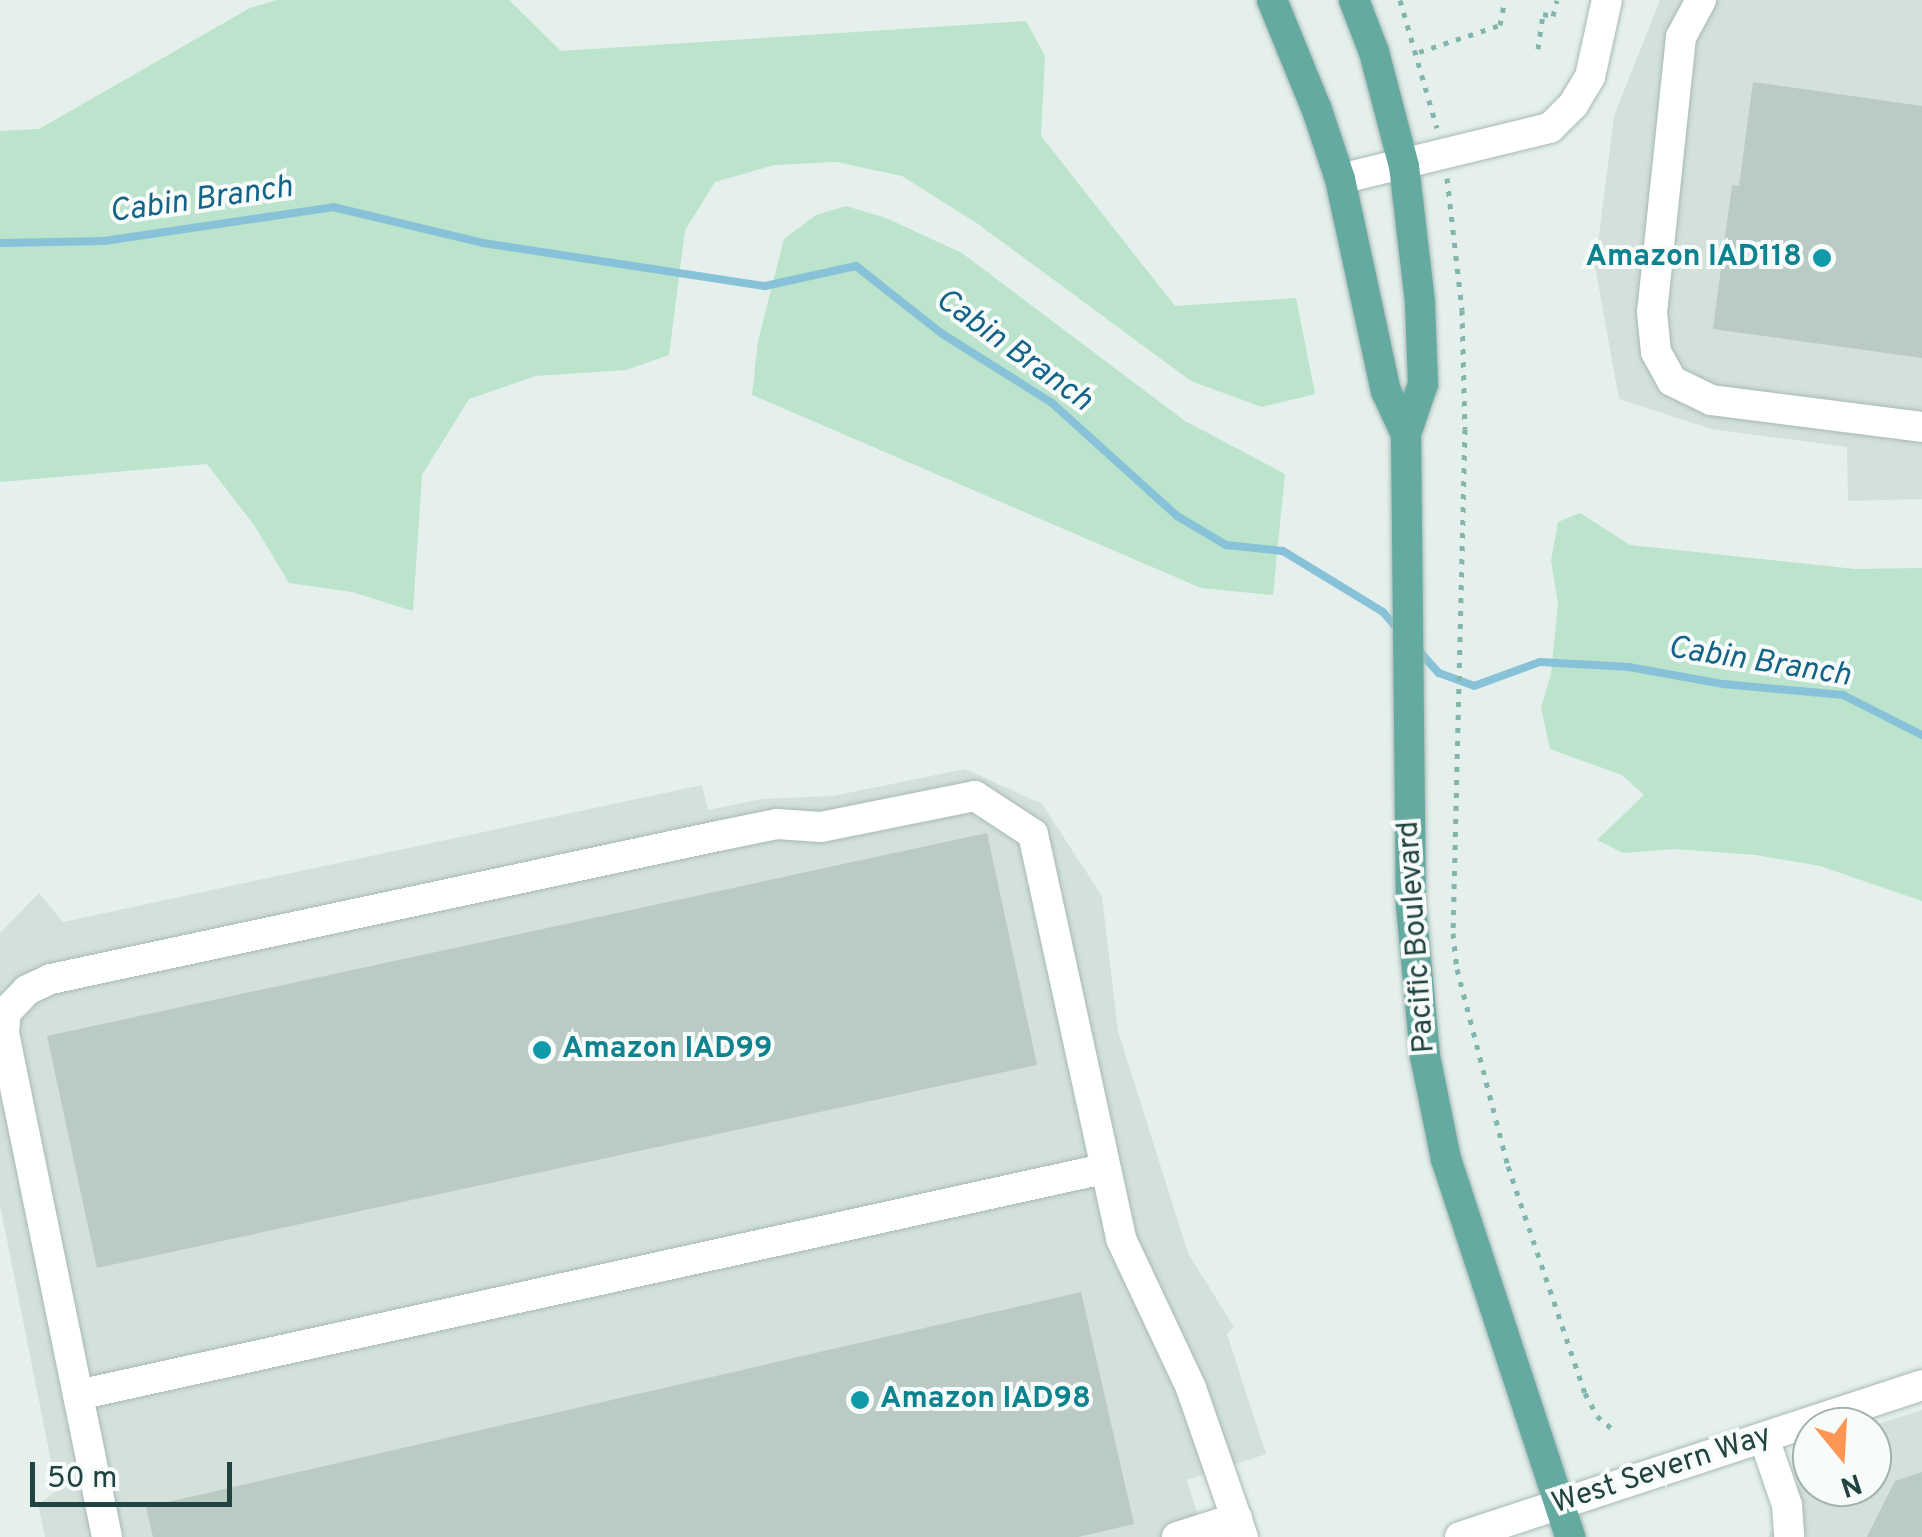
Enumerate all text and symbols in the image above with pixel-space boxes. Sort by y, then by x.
water label: Cabin Branch [107,169,295,233]
place label: Amazon IAD118 [1586,240,1802,276]
marker: Amazon IAD118 [1811,247,1833,269]
water label: Cabin Branch [927,281,1099,421]
water label: Cabin Branch [1665,630,1853,696]
street label: Pacific Boulevard [1392,820,1444,1054]
place label: Amazon IAD99 [562,1032,772,1068]
marker: Amazon IAD99 [531,1039,553,1061]
place label: Amazon IAD98 [880,1382,1091,1418]
marker: Amazon IAD98 [849,1389,871,1411]
north arrow [1792,1407,1892,1507]
street label: West Severn Way [1548,1419,1776,1523]
scale bar [35,1442,238,1504]
text: 50 m [47,1461,117,1498]
text: N [1836,1463,1866,1504]

